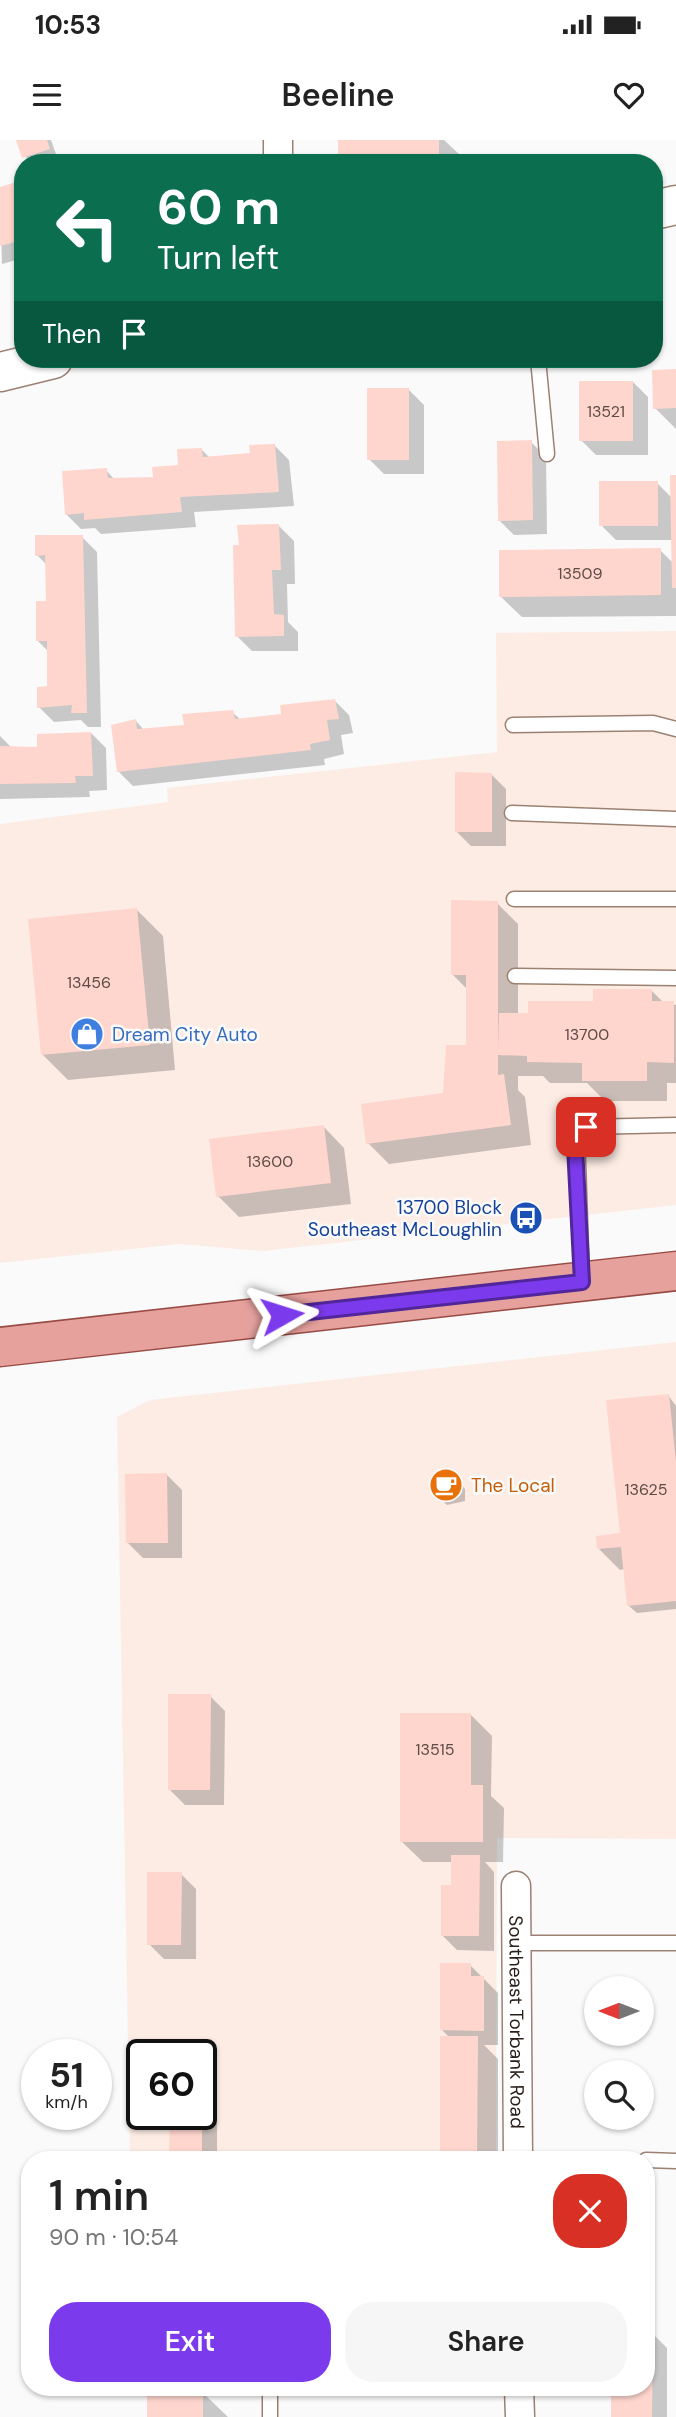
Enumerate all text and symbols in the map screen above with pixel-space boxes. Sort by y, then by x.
text: 10:53 [35,8,101,42]
text: Beeline [282,74,394,116]
icon: menu [28,76,66,114]
icon: heart [610,76,648,114]
text: 60 m [157,175,280,239]
icon: left [42,182,133,273]
text: Turn left [157,237,279,279]
icon: arrive [115,315,153,353]
text: Then [42,317,101,351]
house number: 13521 [587,401,625,422]
house number: 13509 [557,563,603,584]
house number: 13456 [67,972,111,993]
shop icon: Dream City Auto [68,1015,106,1053]
place label: Dream City Auto [112,1022,258,1047]
house number: 13700 [565,1024,609,1045]
pin [556,1097,616,1157]
icon: arrive [567,1108,605,1146]
house number: 13600 [247,1151,293,1172]
place label: 13700 Block Southeast McLoughlin [308,1195,502,1242]
bus stop icon: 13700 Block Southeast McLoughlin [507,1199,545,1237]
position arrow [245,1278,319,1352]
cafe icon: The Local [427,1466,465,1504]
place label: The Local [471,1473,555,1498]
house number: 13625 [624,1479,668,1500]
house number: 13515 [416,1739,454,1760]
street label: Southeast Torbank Road [503,1915,530,2129]
north arrow [584,1976,654,2046]
map controls [584,1976,654,2130]
speed limit sign: 60 [126,2039,217,2130]
text: 51 [49,2052,84,2098]
button: search [584,2060,654,2130]
text: km/h [45,2090,88,2114]
text: 1 min [49,2168,149,2223]
button: close [553,2174,627,2248]
text: 90 m · 10:54 [49,2222,178,2252]
button: Exit [49,2302,331,2382]
button: Share [345,2302,627,2382]

